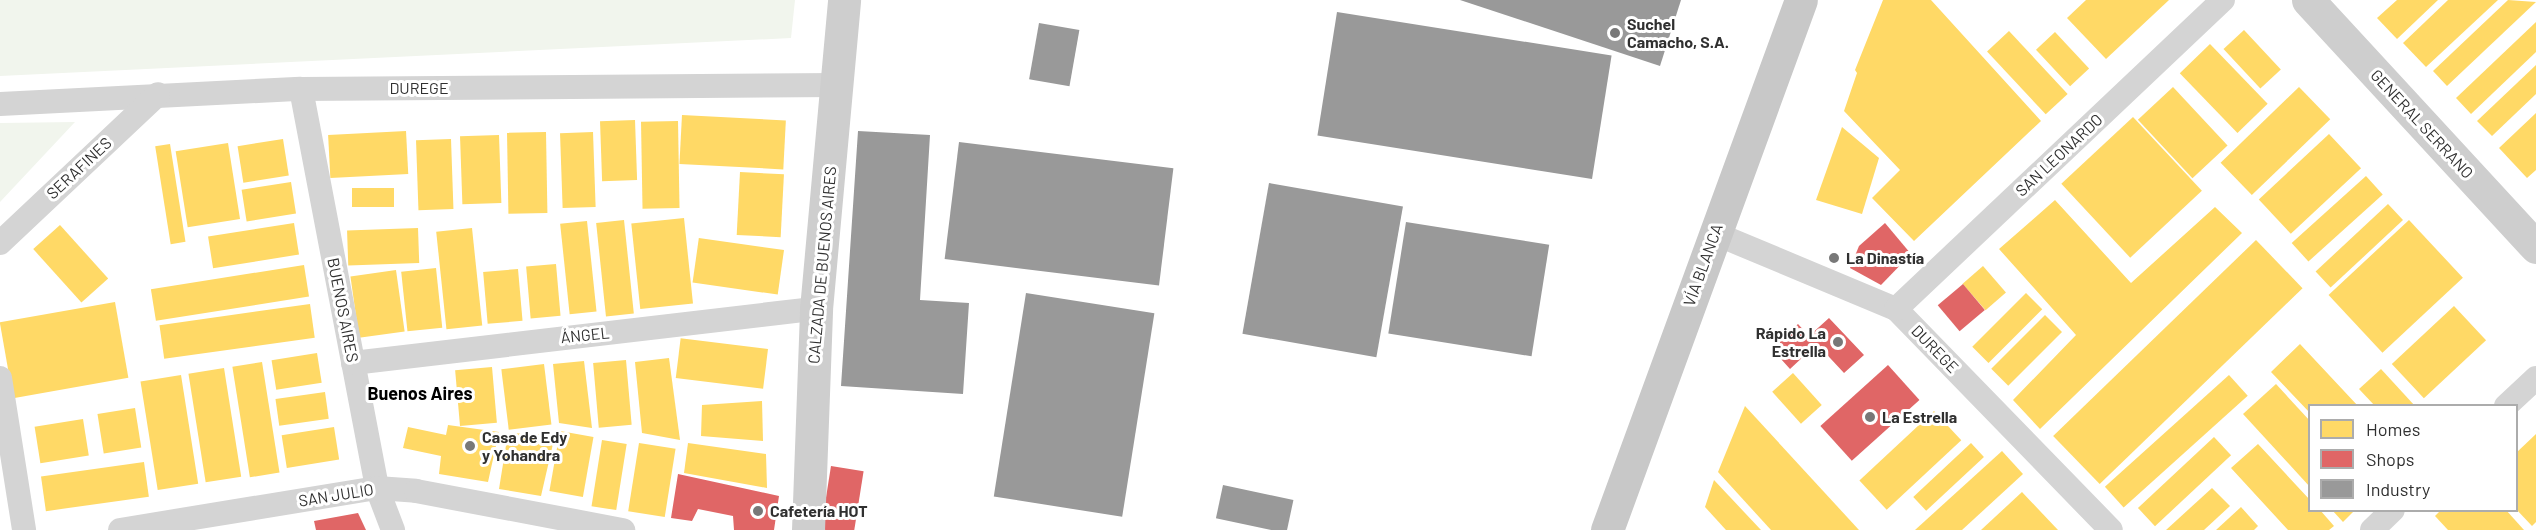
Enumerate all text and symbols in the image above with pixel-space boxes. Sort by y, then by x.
place label: Suchel Camacho, S.A. [1627,14,1729,52]
marker: Suchel Camacho, S.A. [1608,26,1622,40]
street label: GENERAL SERRANO [2367,66,2477,182]
street label: DUREGE [389,78,449,98]
street label: SAN LEONARDO [2012,110,2106,200]
street label: SERAFINES [42,133,116,203]
street label: CALZADA DE BUENOS AIRES [804,165,840,365]
street label: VÍA BLANCA [1679,221,1727,309]
place label: La Dinastía [1846,248,1924,268]
marker: La Dinastía [1827,251,1841,265]
street label: BUENOS AIRES [323,256,363,364]
street label: DUREGE [1908,321,1962,377]
street label: ÁNGEL [560,323,610,347]
place label: Rápido La Estrella [1756,323,1826,361]
marker: Rápido La Estrella [1831,335,1845,349]
district label: Buenos Aires [367,382,473,404]
legend [2308,404,2518,512]
place label: La Estrella [1882,407,1957,427]
marker: La Estrella [1863,410,1877,424]
text: Homes [2366,418,2420,440]
place label: Casa de Edy y Yohandra [482,427,567,465]
marker: Casa de Edy y Yohandra [463,439,477,453]
text: Shops [2366,448,2415,470]
text: Industry [2366,478,2430,500]
street label: SAN JULIO [297,480,375,510]
place label: Cafetería HOT [770,501,868,521]
marker: Cafetería HOT [751,504,765,518]

